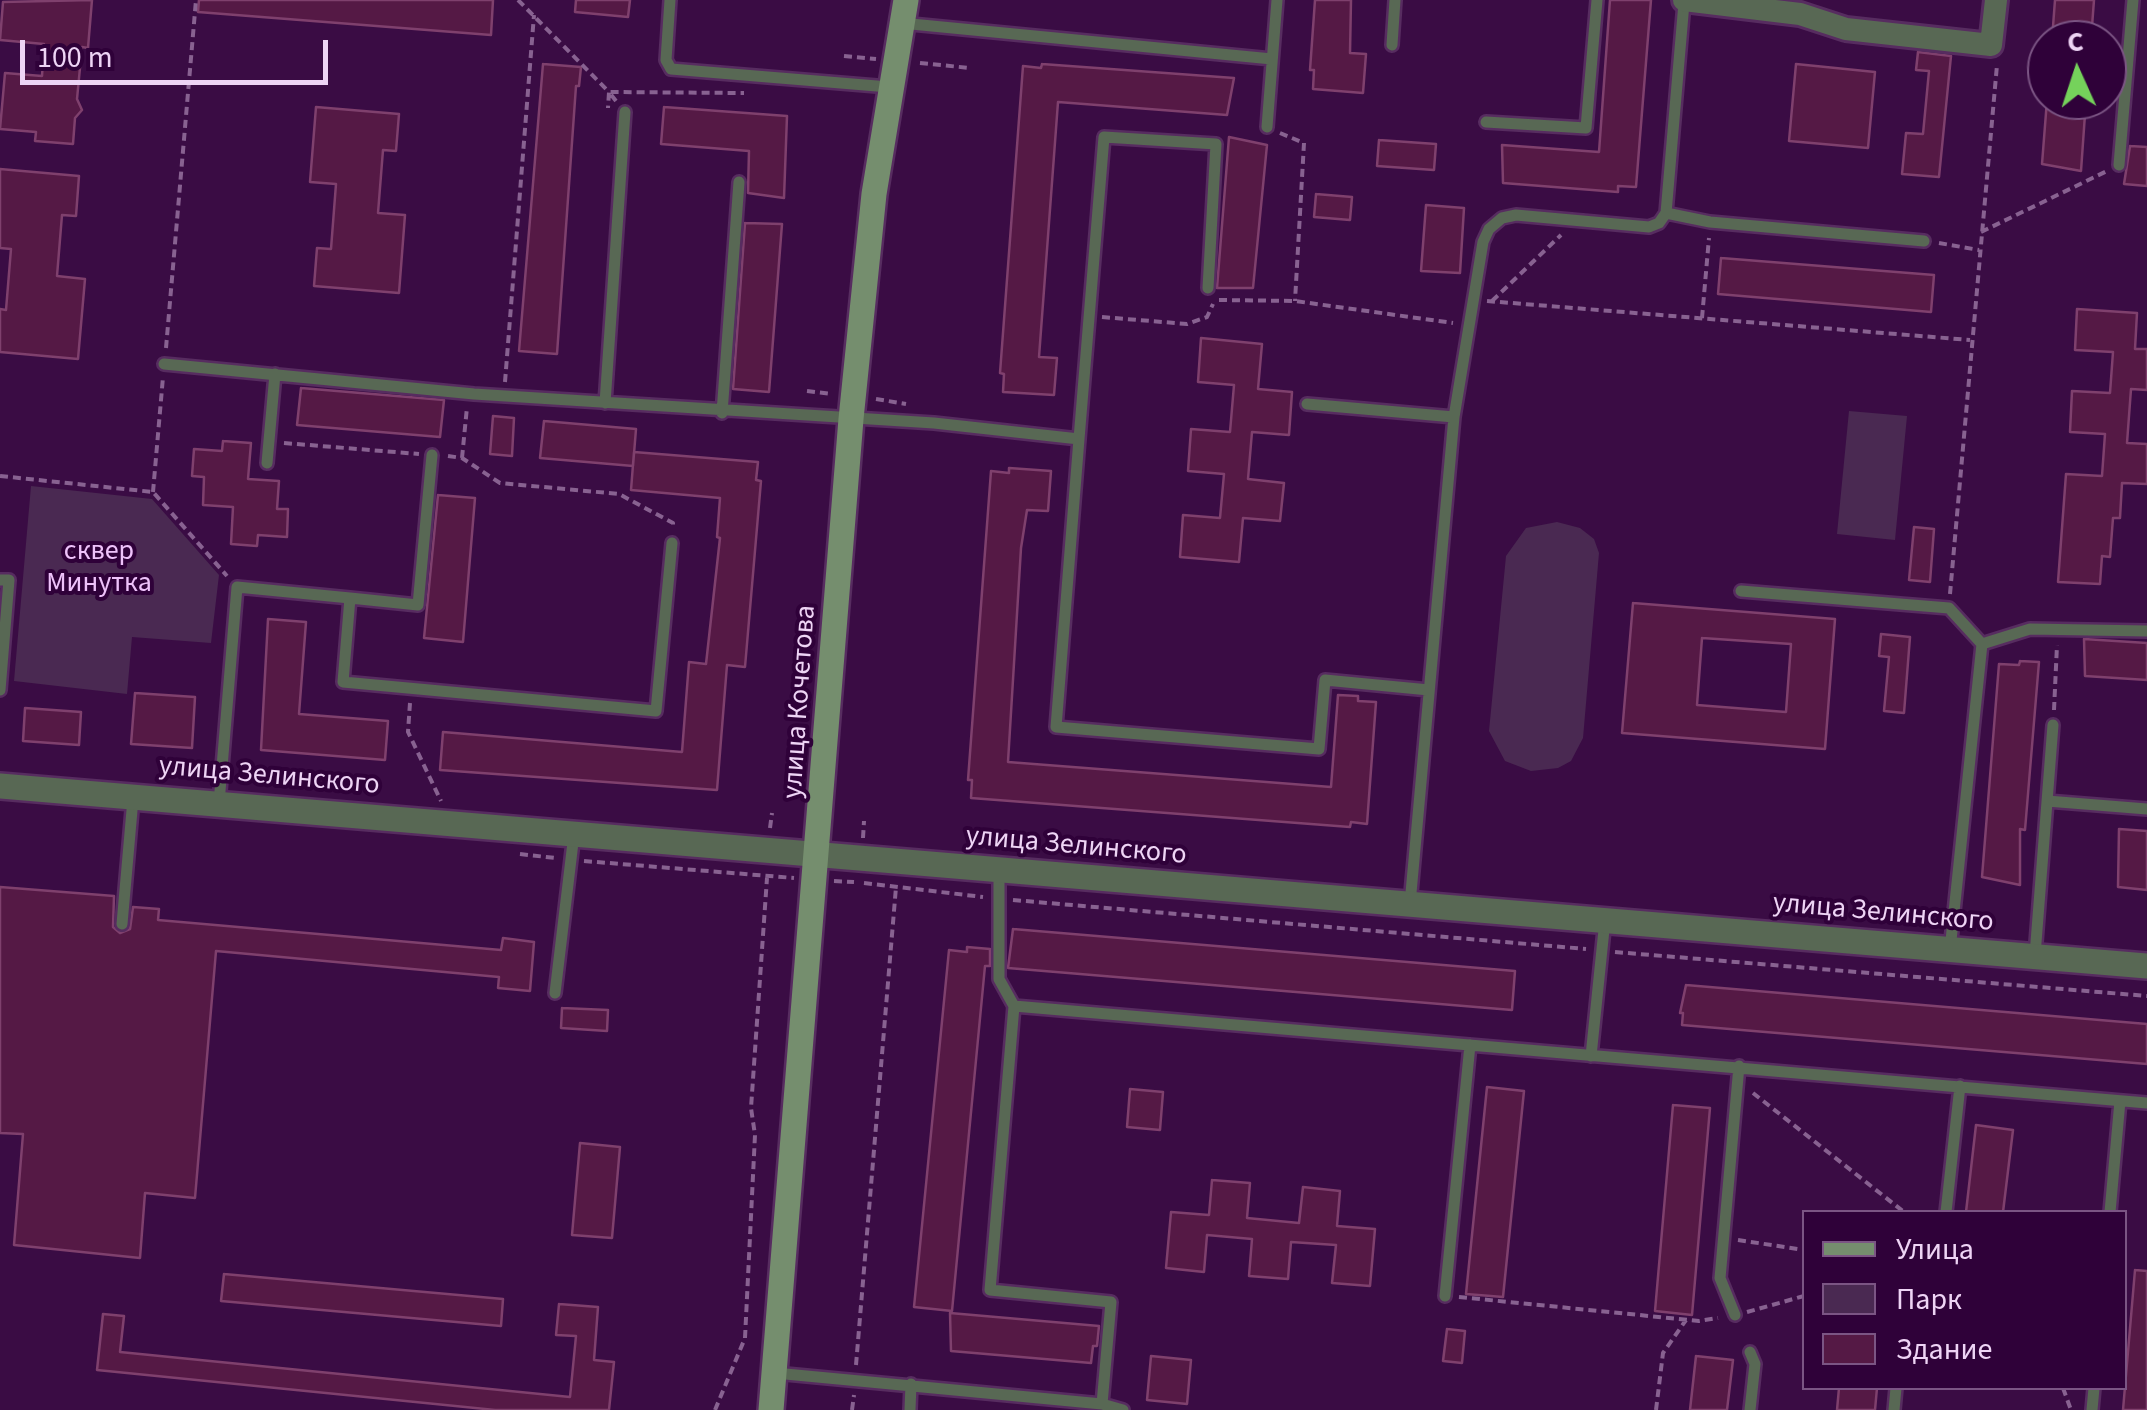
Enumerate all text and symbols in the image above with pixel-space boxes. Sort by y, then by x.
scale bar [25,20,332,82]
north arrow [2027,20,2127,120]
text: С [2066,22,2085,62]
text: 100 m [37,36,113,79]
park label: сквер Минутка [46,536,152,602]
street label: улица Кочетова [777,604,825,800]
street label: улица Зелинского [157,751,381,803]
street label: улица Зелинского [964,821,1188,873]
street label: улица Зелинского [1771,888,1995,940]
legend [1802,1210,2127,1390]
text: Улица [1896,1228,1974,1271]
text: Парк [1896,1278,1962,1321]
text: Здание [1896,1328,1992,1371]

